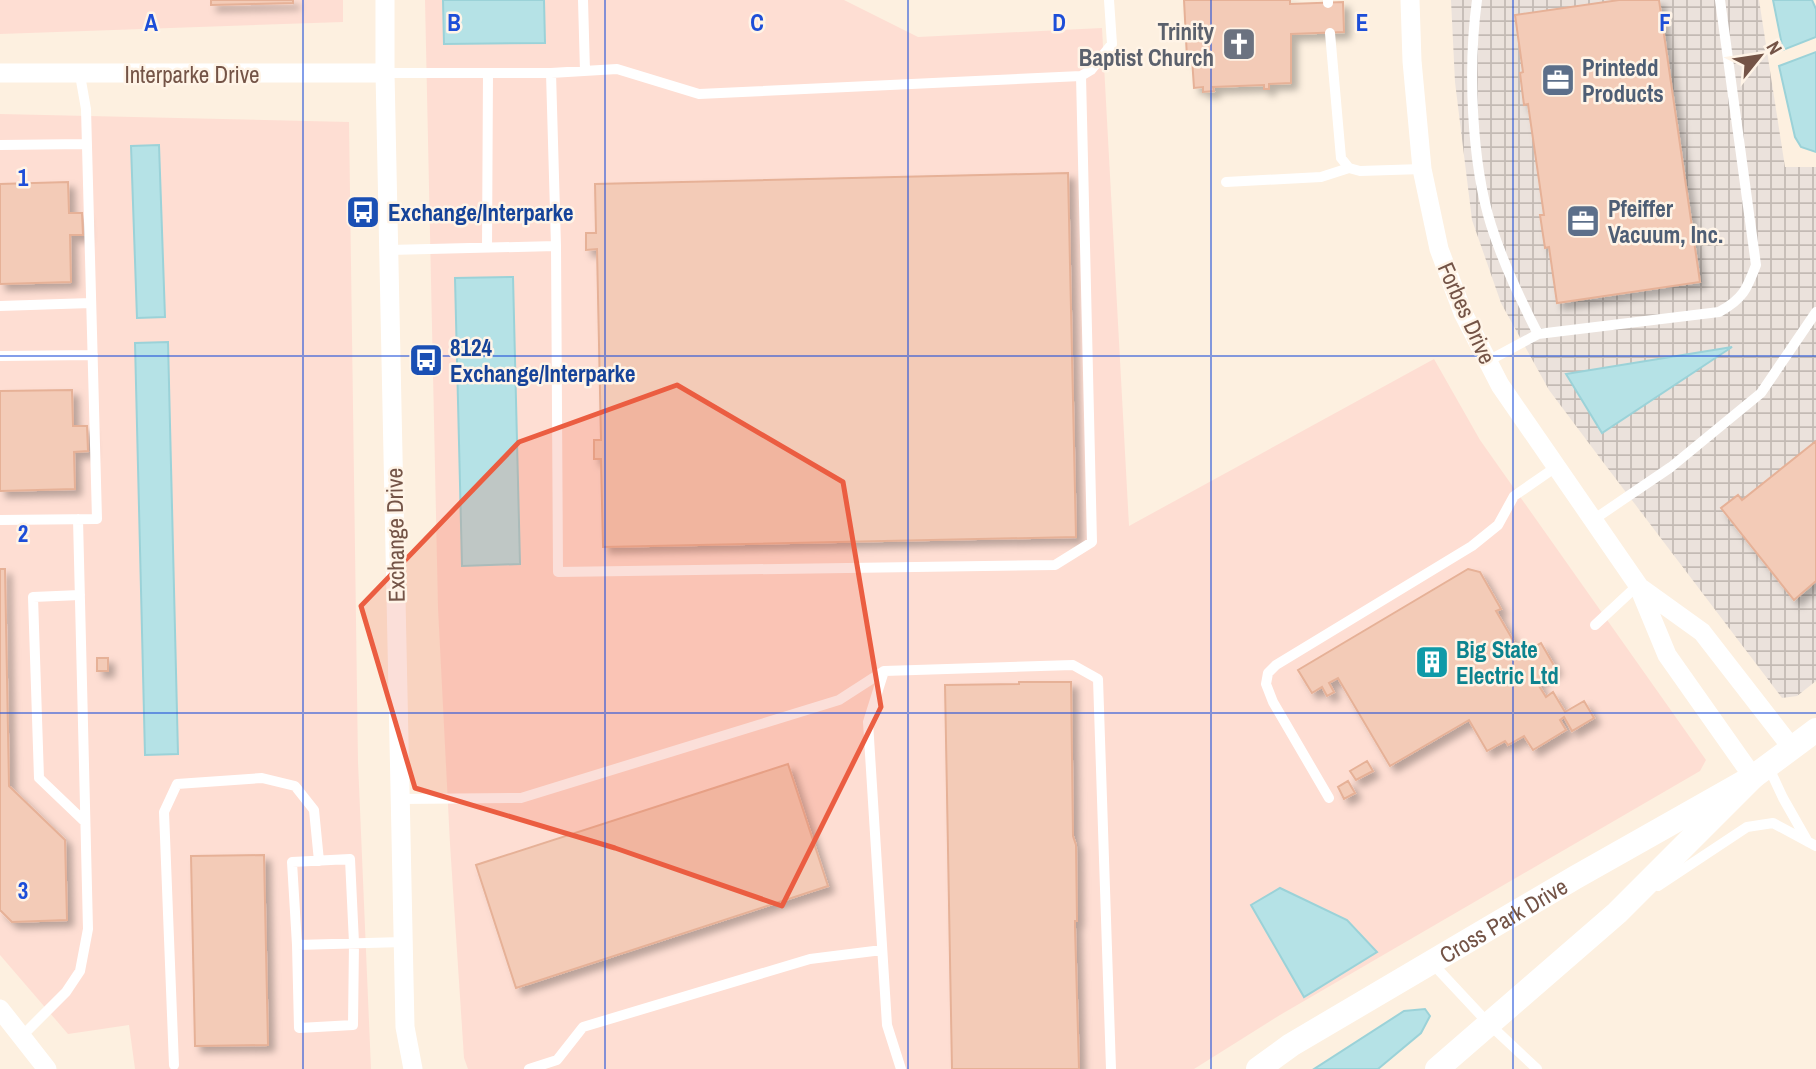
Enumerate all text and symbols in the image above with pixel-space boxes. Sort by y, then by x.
text: A [144,7,158,38]
text: B [447,7,461,38]
text: C [750,7,764,38]
text: D [1052,7,1066,38]
text: E [1356,7,1368,38]
text: F [1659,7,1671,38]
place label: Trinity Baptist Church [1079,16,1215,73]
north arrow [1725,21,1795,91]
church icon: Trinity Baptist Church [1220,25,1258,63]
text: N [1761,36,1789,59]
place label: Printedd Products [1582,52,1664,109]
street label: Interparke Drive [124,59,260,90]
office icon: Printedd Products [1539,61,1577,99]
text: 1 [18,162,29,193]
bus stop icon: Exchange/Interparke [344,193,382,231]
place label: Pfeiffer Vacuum, Inc. [1608,193,1723,250]
place label: Exchange/Interparke [388,197,574,228]
office icon: Pfeiffer Vacuum, Inc. [1564,202,1602,240]
street label: Forbes Drive [1431,257,1503,369]
place label: 8124 Exchange/Interparke [450,332,636,389]
bus stop icon: 8124 Exchange/Interparke [407,341,445,379]
street label: Exchange Drive [378,468,412,602]
text: 2 [18,518,28,549]
place label: Big State Electric Ltd [1456,634,1559,691]
building icon: Big State Electric Ltd [1413,643,1451,681]
street label: Cross Park Drive [1433,870,1573,970]
text: 3 [18,875,28,906]

